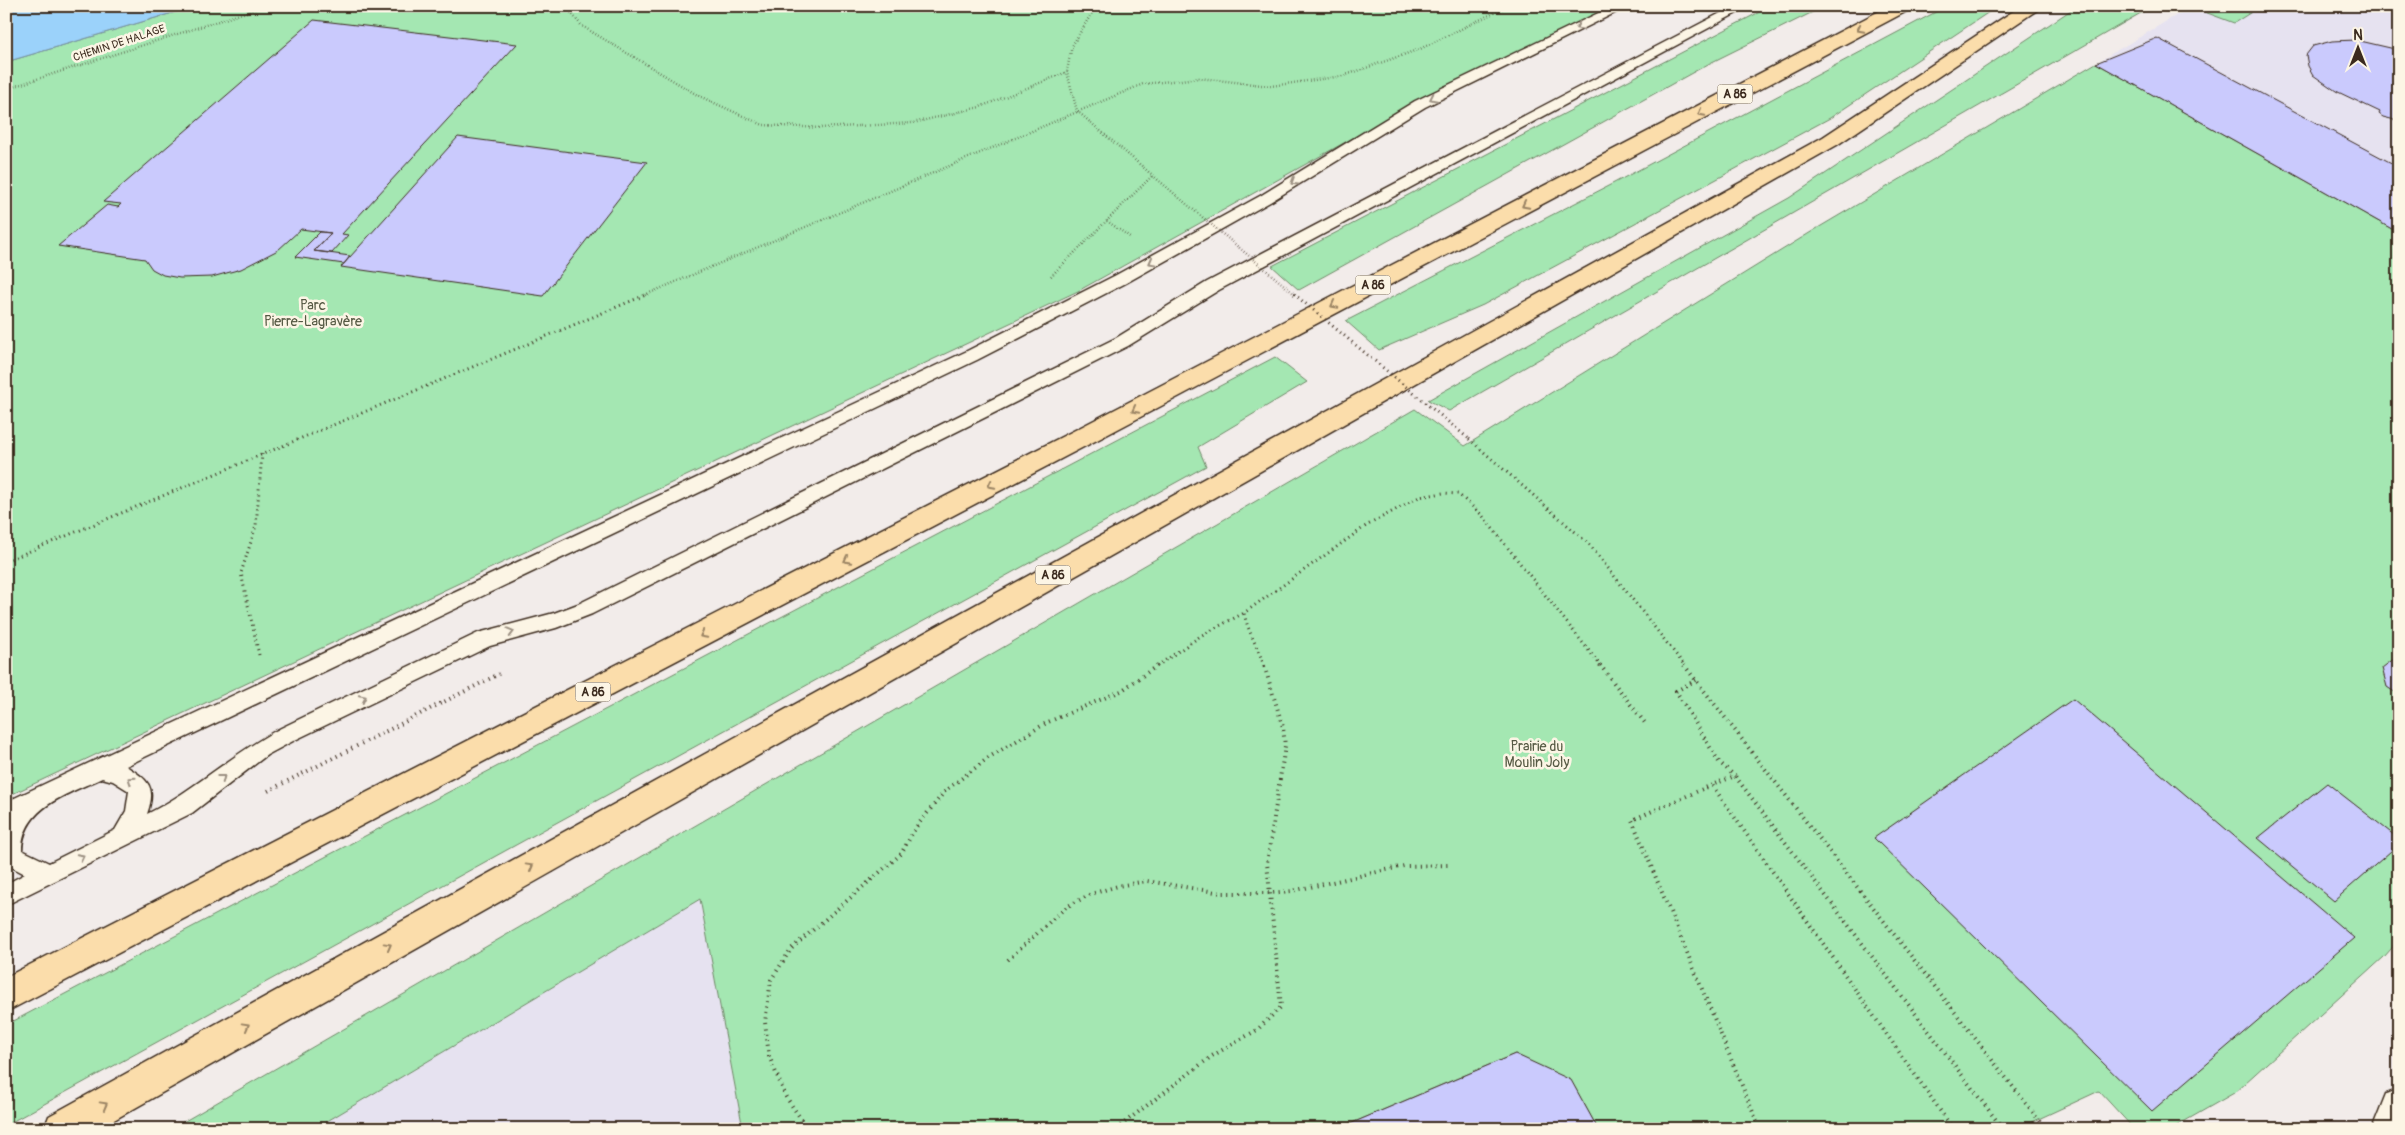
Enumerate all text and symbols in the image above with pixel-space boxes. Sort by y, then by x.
one-way arrow [1576,21,1585,31]
street label: CHEMIN DE HALAGE [71,22,167,64]
north arrow [2332,22,2382,72]
one-way arrow [1856,23,1865,33]
text: N [2353,27,2363,44]
road number: A 86 [1718,85,1752,104]
one-way arrow [1429,92,1438,102]
one-way arrow [1697,107,1706,117]
one-way arrow [1290,175,1299,185]
one-way arrow [1521,199,1530,209]
one-way arrow [1149,255,1158,265]
road number: A 86 [1356,276,1390,294]
park label: Parc Pierre-Lagravère [264,297,362,330]
one-way arrow [1330,299,1339,309]
one-way arrow [1132,403,1141,413]
one-way arrow [988,479,997,489]
one-way arrow [843,554,852,564]
road number: A 86 [1036,566,1070,584]
one-way arrow [507,627,516,638]
one-way arrow [699,629,708,639]
road number: A 86 [576,682,610,702]
one-way arrow [358,694,367,704]
park label: Prairie du Moulin Joly [1505,738,1569,771]
one-way arrow [217,774,226,783]
one-way arrow [127,777,137,786]
one-way arrow [76,853,85,863]
one-way arrow [525,863,534,873]
one-way arrow [383,943,392,953]
one-way arrow [241,1022,250,1032]
one-way arrow [99,1101,108,1111]

